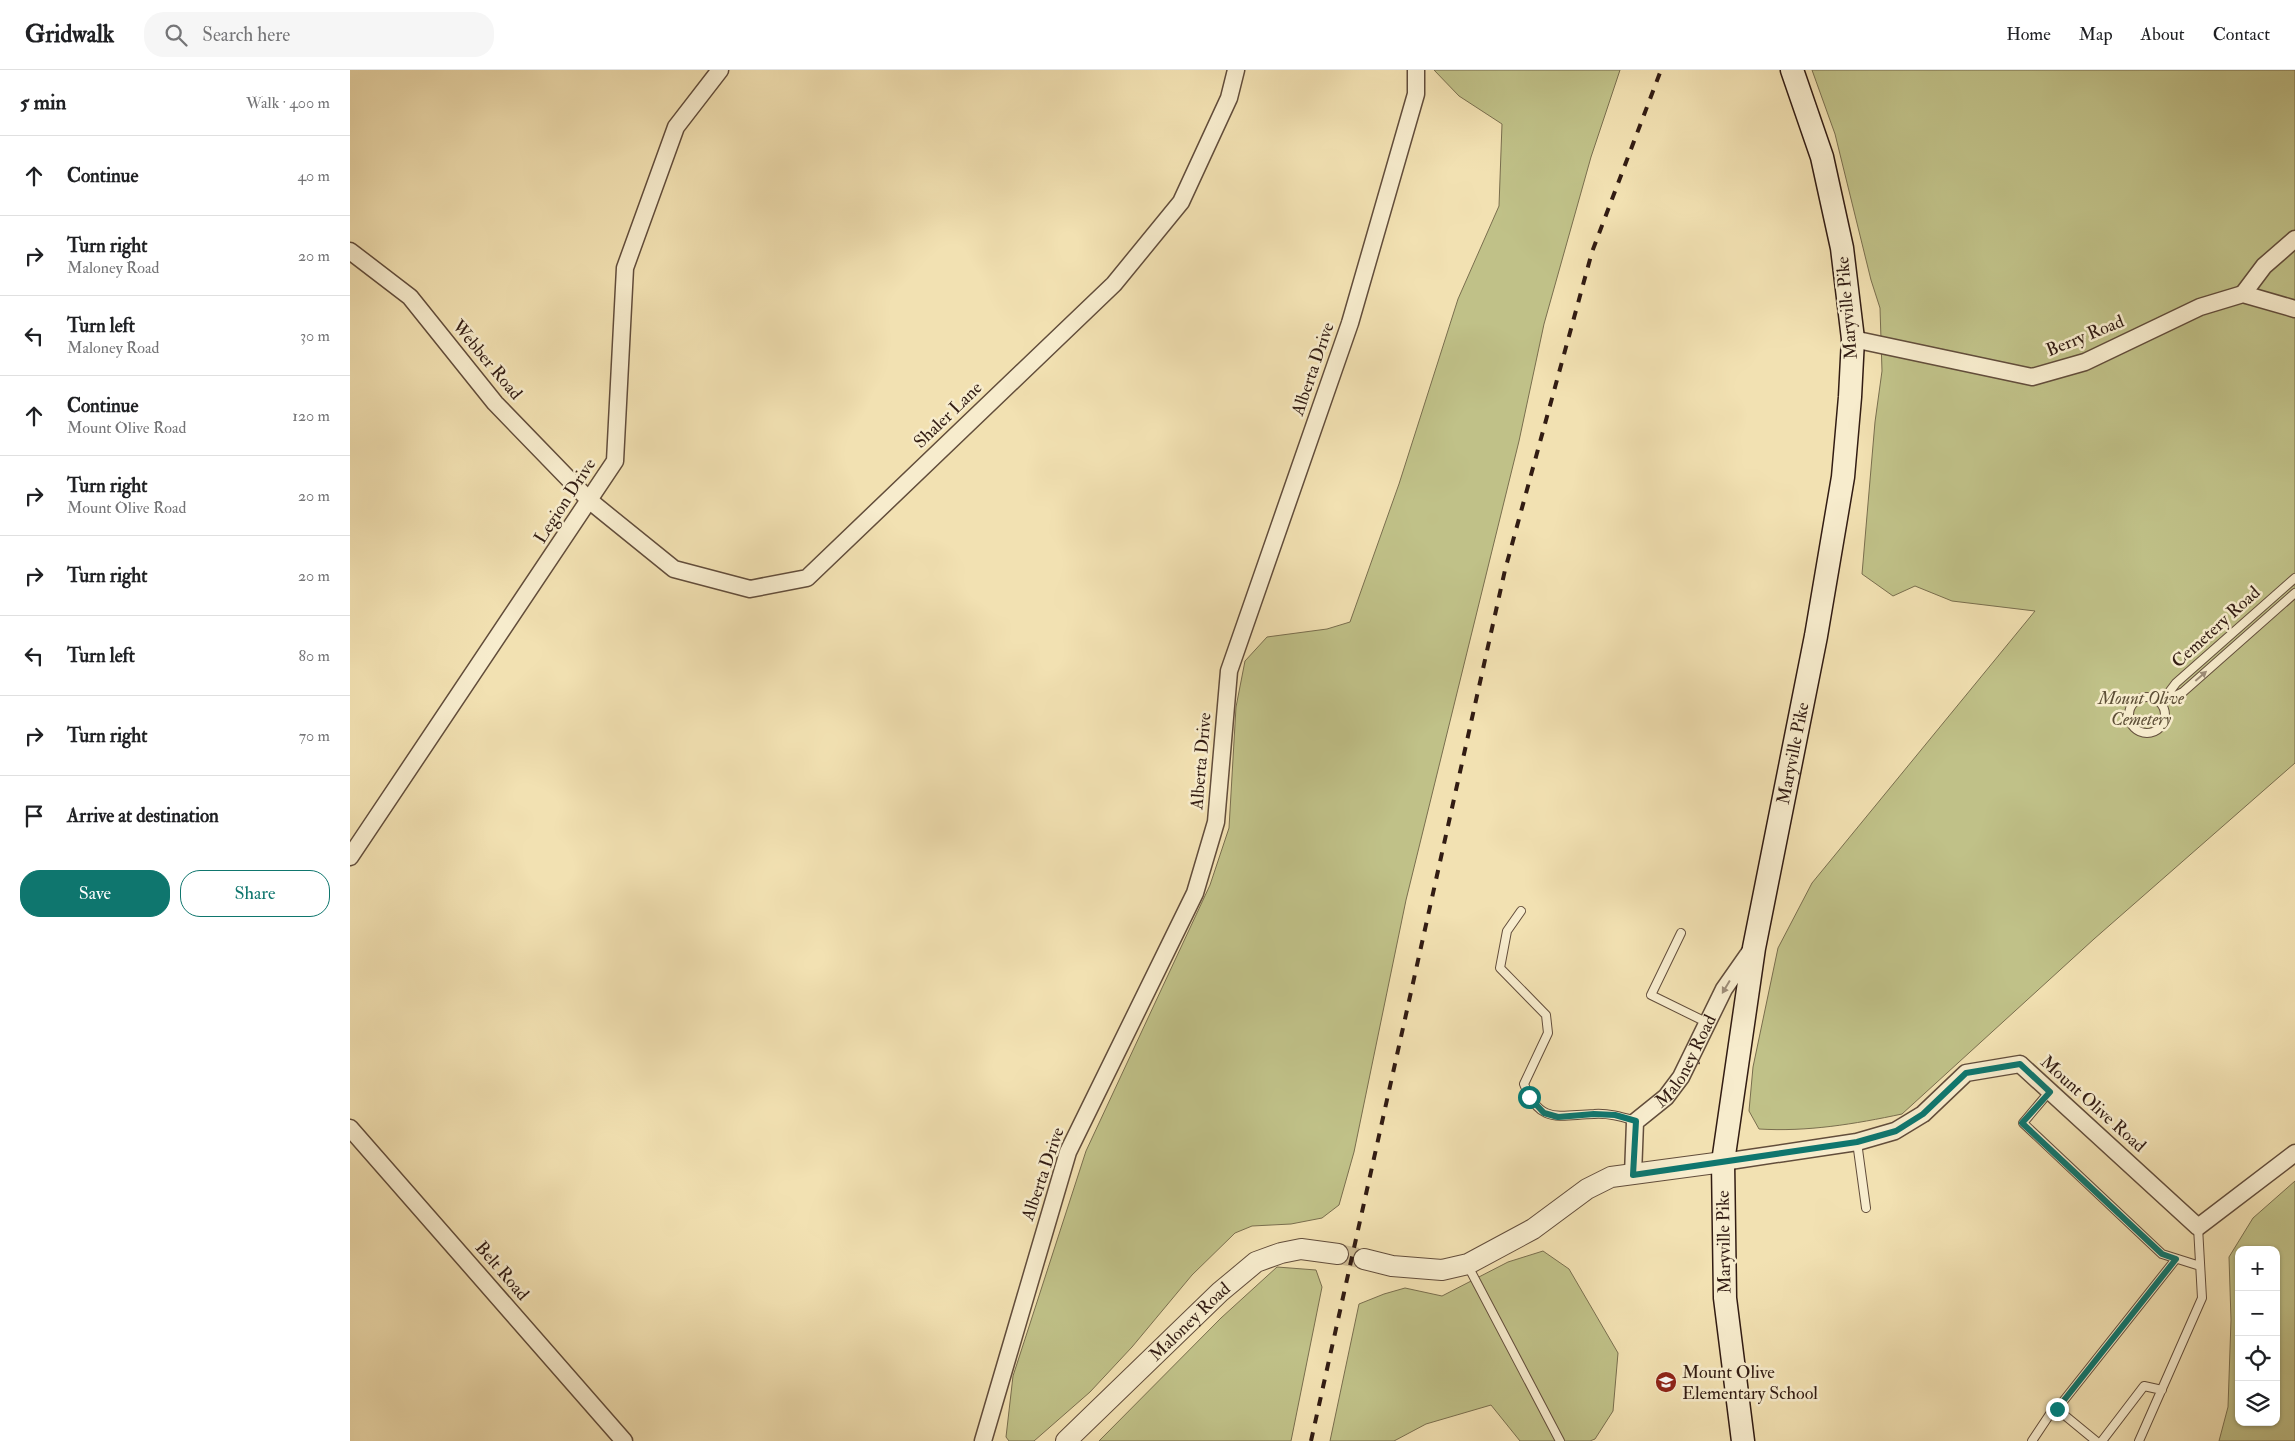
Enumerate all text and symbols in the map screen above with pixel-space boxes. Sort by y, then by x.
search box [144,12,494,57]
text: Gridwalk [25,19,114,50]
icon: search [162,21,190,49]
text: Search here [202,23,290,47]
text: Home [2006,23,2051,46]
text: Map [2079,23,2113,46]
text: About [2141,23,2185,46]
text: Contact [2213,23,2270,46]
text: 5 min [20,89,66,116]
text: Walk · 400 m [246,93,330,113]
icon: ahead [20,162,48,190]
text: Continue [67,164,138,188]
text: 40 m [297,166,330,186]
text: Turn right [67,234,147,258]
icon: right [20,242,48,270]
text: 20 m [298,246,330,266]
street label: Maryville Pike [1831,255,1863,361]
text: Maloney Road [67,258,159,278]
street label: Berry Road [2043,310,2127,362]
text: Turn left [67,314,135,338]
street label: Webber Road [446,314,527,405]
street label: Alberta Drive [1286,319,1340,420]
icon: left [20,322,48,350]
text: 30 m [300,326,330,346]
text: Maloney Road [67,338,159,358]
street label: Shaler Lane [909,376,987,453]
text: Continue [67,394,138,418]
icon: ahead [20,402,48,430]
text: 120 m [292,406,330,426]
text: Mount Olive Road [67,418,186,438]
street label: Legion Drive [529,454,601,548]
text: Turn right [67,474,147,498]
icon: right [20,482,48,510]
text: 20 m [298,486,330,506]
text: Mount Olive Road [67,498,186,518]
icon: right [20,562,48,590]
text: Turn right [67,564,147,588]
text: 20 m [298,566,330,586]
street label: Cemetery Road [2167,581,2265,673]
icon: left [20,642,48,670]
text: Turn left [67,644,135,668]
text: 80 m [299,646,330,666]
one-way arrow [2195,671,2208,682]
park label: Mount Olive Cemetery [2097,687,2185,731]
street label: Maryville Pike [1771,700,1814,806]
street label: Alberta Drive [1185,711,1217,811]
icon: right [20,722,48,750]
text: Turn right [67,724,147,748]
text: 70 m [299,726,330,746]
icon: arrive [20,802,48,830]
text: Arrive at destination [67,804,219,828]
button: Save [20,870,170,917]
button: Share [180,870,330,917]
one-way arrow [1721,981,1730,994]
street label: Maloney Road [1650,1011,1721,1113]
street label: Mount Olive Road [2035,1051,2151,1158]
route start [1518,1086,1541,1109]
street label: Alberta Drive [1016,1124,1070,1225]
street label: Maryville Pike [1712,1190,1736,1294]
street label: Belt Road [470,1237,534,1305]
map controls [2235,1246,2280,1426]
button: + [2235,1246,2280,1291]
street label: Maloney Road [1144,1277,1235,1366]
button: − [2235,1291,2280,1336]
button: locate [2235,1336,2280,1381]
place label: Mount Olive Elementary School [1682,1361,1818,1405]
school or university icon: Mount Olive Elementary School [1654,1370,1678,1394]
button: layers [2235,1381,2280,1426]
route end [2046,1398,2069,1421]

